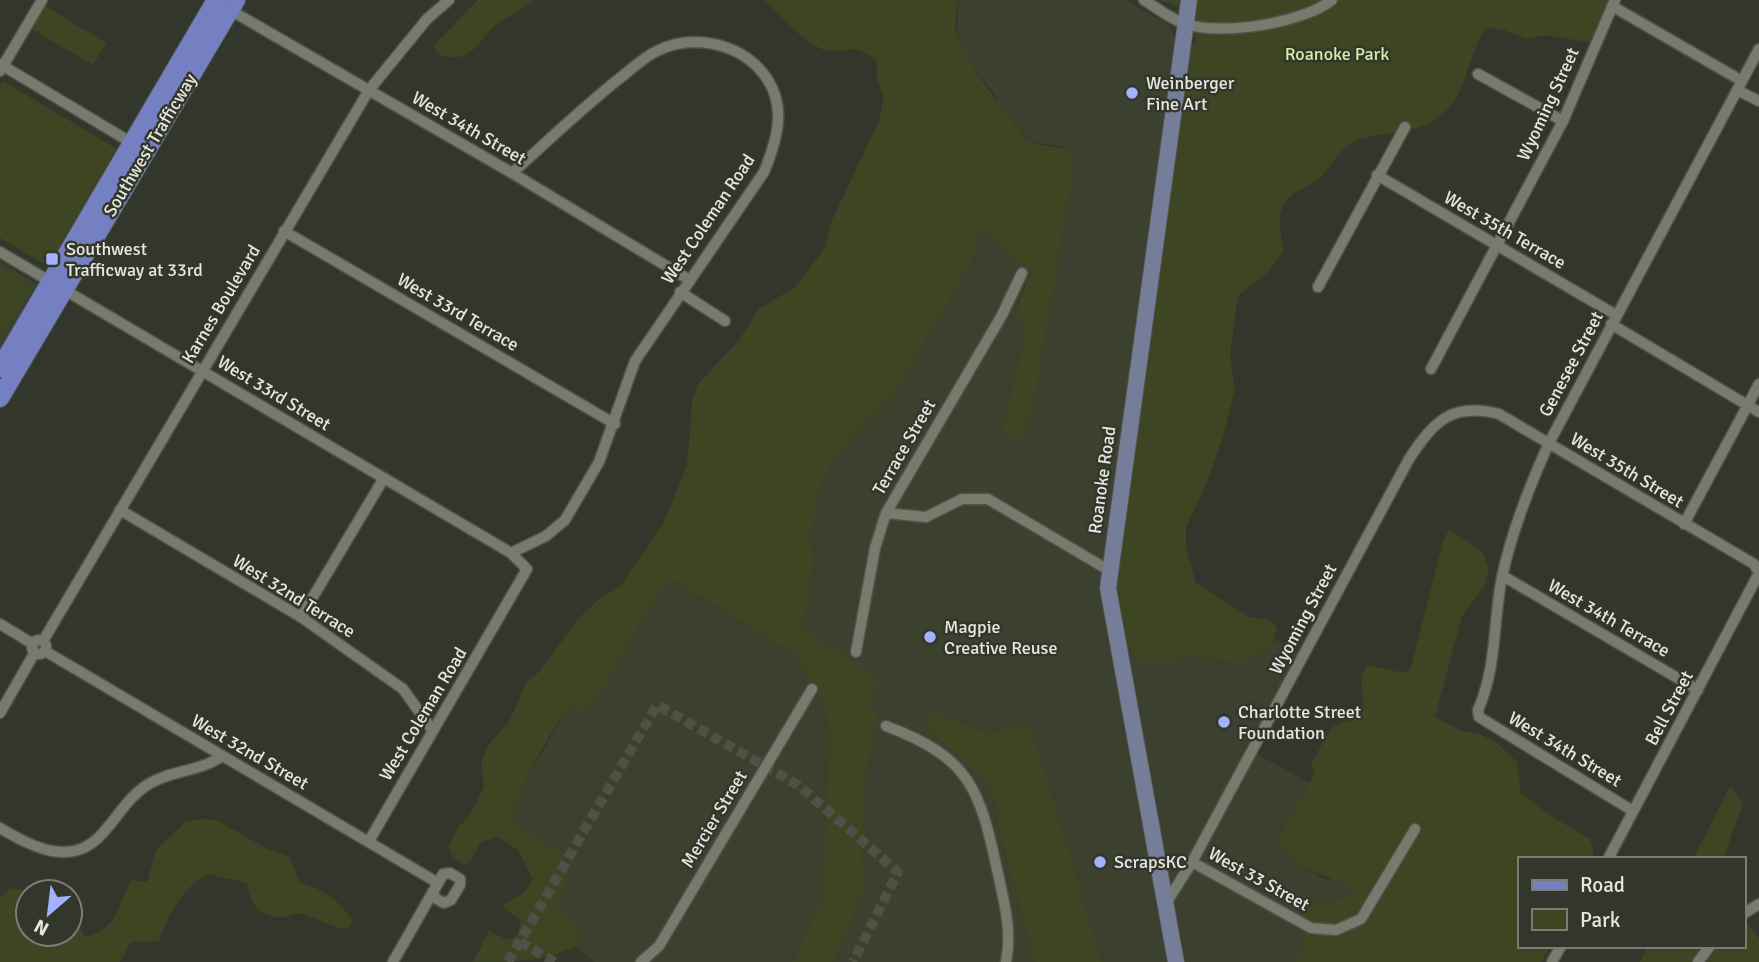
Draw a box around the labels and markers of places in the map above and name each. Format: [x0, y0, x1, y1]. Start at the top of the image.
place label: Weinberger Fine Art [1146, 72, 1235, 115]
marker: Weinberger Fine Art [1124, 85, 1140, 101]
place label: Southwest Trafficway at 33rd [66, 238, 203, 281]
marker: Southwest Trafficway at 33rd [44, 251, 60, 267]
place label: Magpie Creative Reuse [944, 616, 1058, 659]
marker: Magpie Creative Reuse [922, 629, 938, 645]
place label: Charlotte Street Foundation [1238, 701, 1361, 744]
marker: Charlotte Street Foundation [1216, 714, 1232, 730]
place label: ScrapsKC [1114, 851, 1187, 873]
marker: ScrapsKC [1092, 854, 1108, 870]

